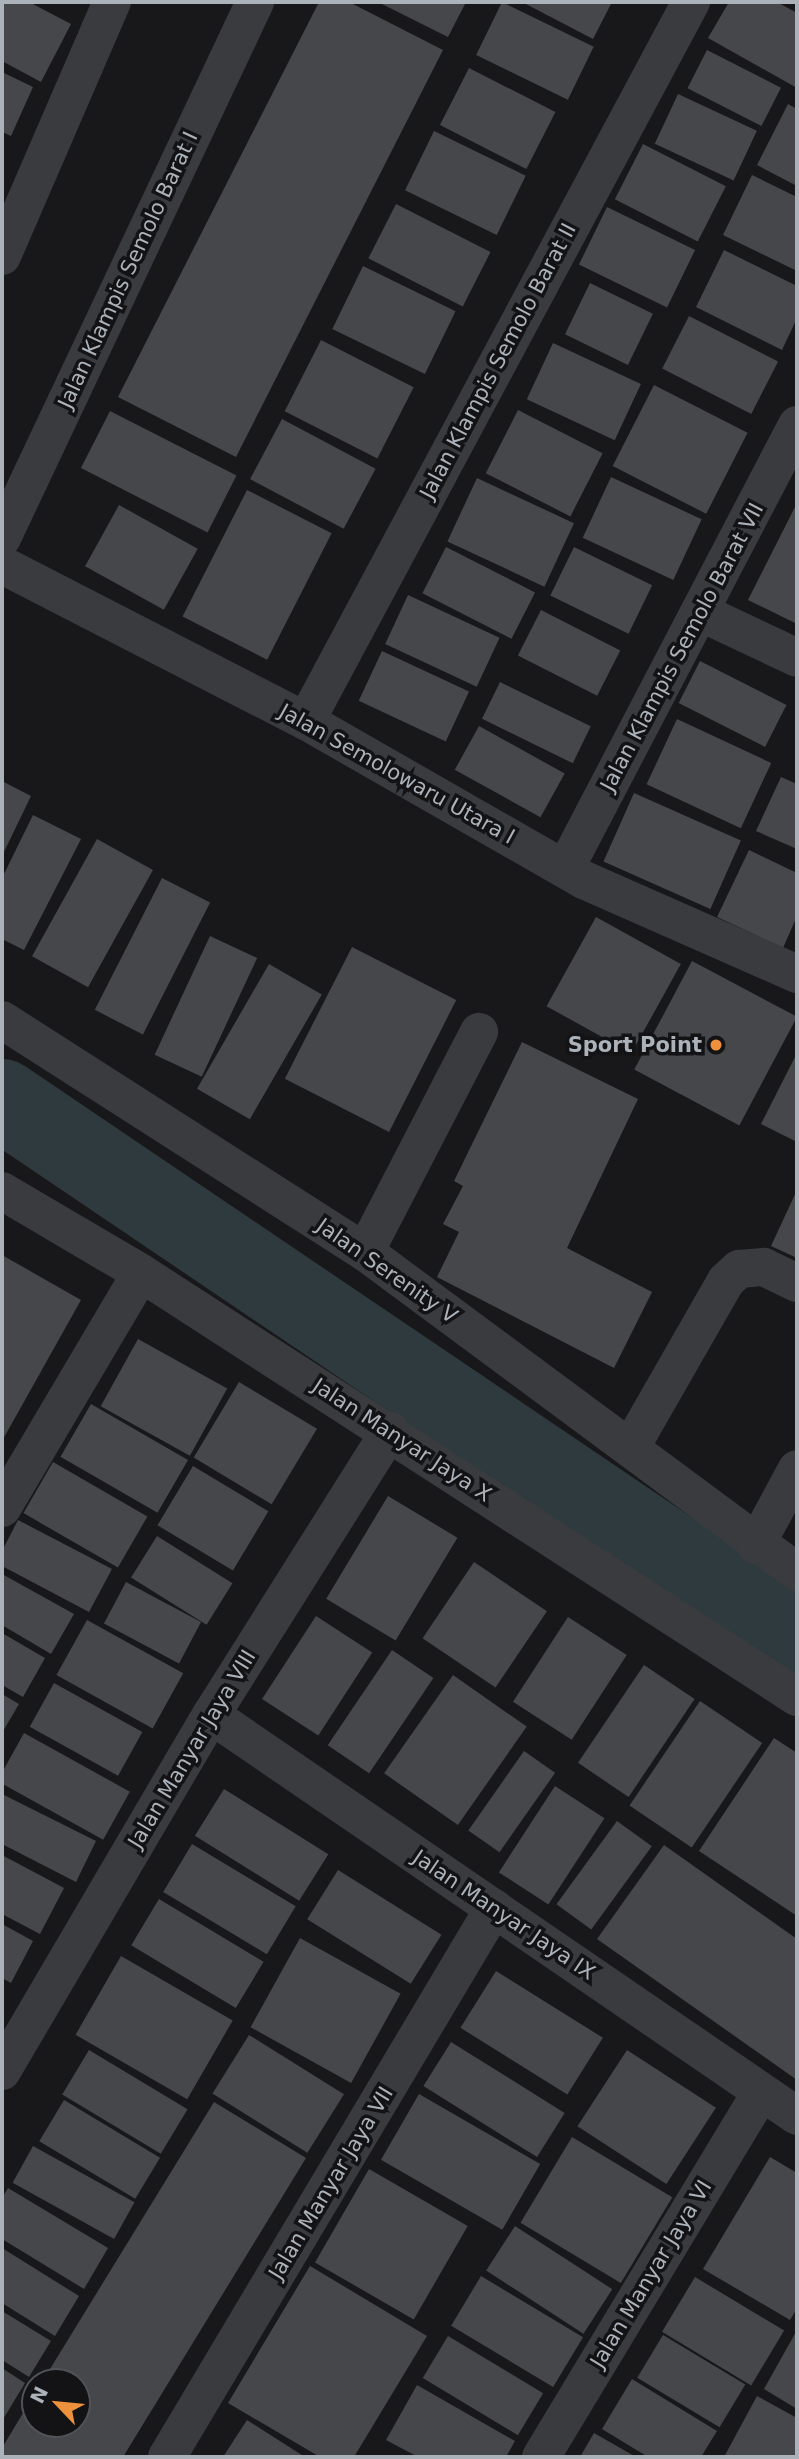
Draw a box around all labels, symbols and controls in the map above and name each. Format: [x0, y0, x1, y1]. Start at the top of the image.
street label: Jalan Klampis Semolo Barat I [53, 128, 203, 412]
street label: Jalan Klampis Semolo Barat II [414, 219, 582, 503]
street label: Jalan Klampis Semolo Barat VII [595, 499, 769, 795]
street label: Jalan Semolowaru Utara I [275, 699, 519, 849]
place label: Sport Point [568, 1032, 702, 1058]
marker: Sport Point [708, 1037, 724, 1053]
street label: Jalan Serenity V [312, 1213, 462, 1329]
street label: Jalan Manyar Jaya X [308, 1373, 496, 1507]
street label: Jalan Manyar Jaya VIII [123, 1645, 261, 1853]
street label: Jalan Manyar Jaya IX [408, 1845, 600, 1985]
street label: Jalan Manyar Jaya VII [263, 2082, 399, 2284]
street label: Jalan Manyar Jaya VI [585, 2176, 717, 2372]
north arrow [21, 2368, 91, 2438]
text: N [26, 2383, 52, 2407]

